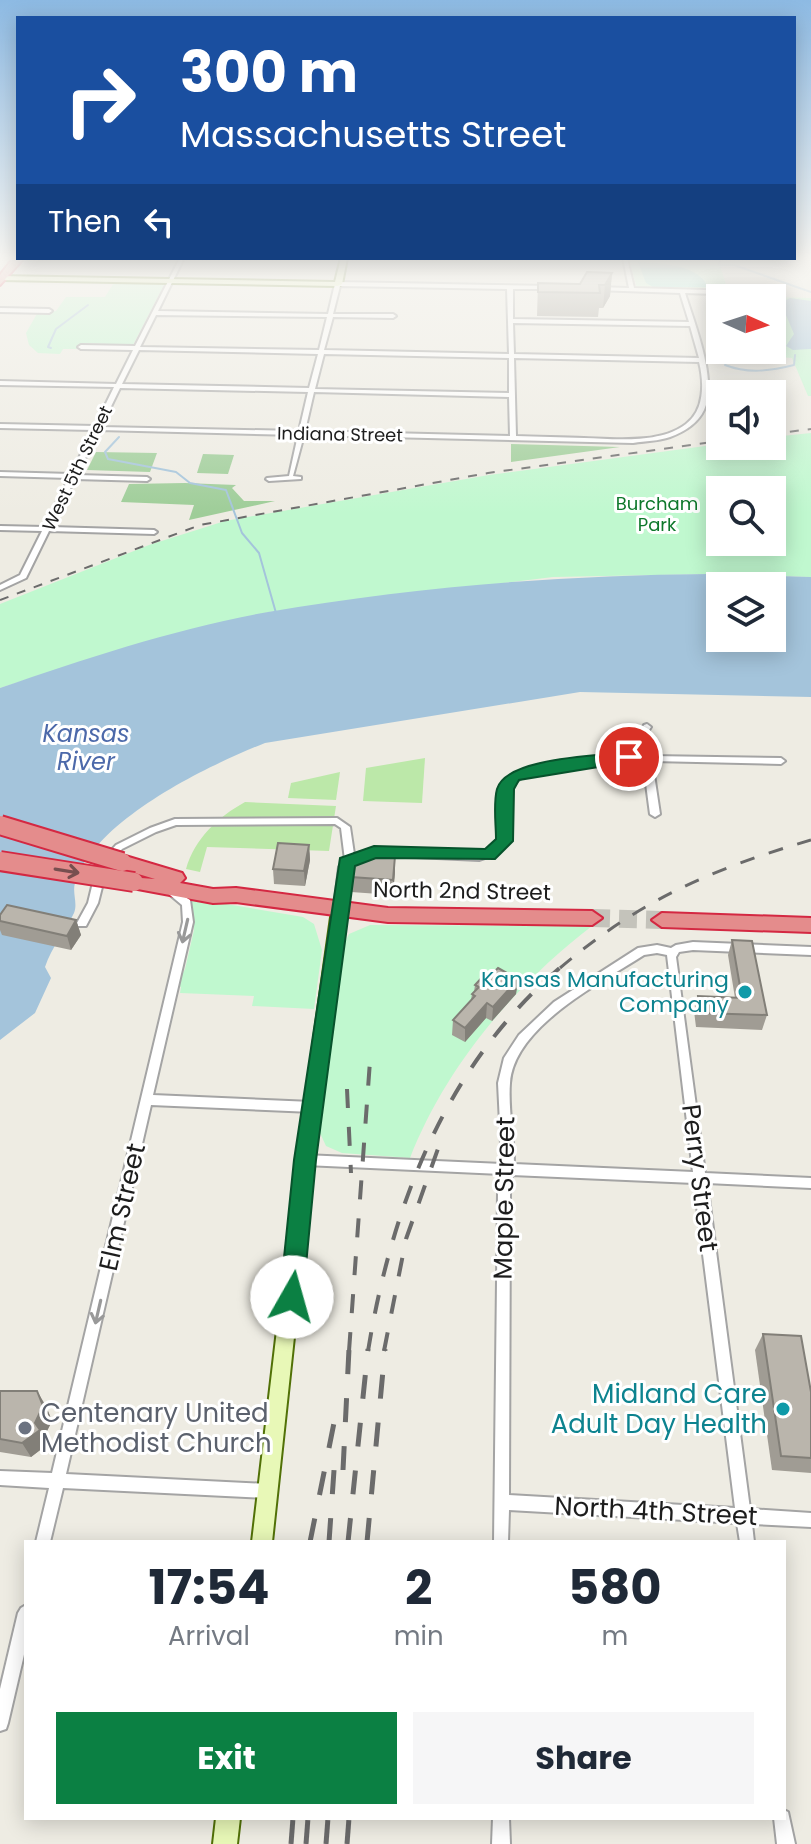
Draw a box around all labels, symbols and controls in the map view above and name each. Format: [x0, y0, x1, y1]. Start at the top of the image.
text: 300 m [180, 33, 358, 112]
icon: right [48, 48, 152, 152]
text: Massachusetts Street [180, 109, 566, 160]
text: Then [48, 200, 121, 243]
icon: left [137, 200, 181, 244]
north arrow [706, 284, 786, 364]
map controls [706, 284, 786, 652]
button: sound [706, 380, 786, 460]
street label: West 5th Street [36, 401, 118, 535]
street label: Indiana Street [277, 420, 403, 448]
button: search [706, 476, 786, 556]
park label: Burcham Park [616, 491, 698, 537]
button: layers [706, 572, 786, 652]
water label: Kansas River [42, 717, 130, 778]
pin [595, 723, 663, 791]
icon: arrive [607, 735, 651, 779]
one-way arrow [54, 865, 79, 880]
street label: North 2nd Street [373, 874, 551, 908]
one-way arrow [177, 917, 192, 943]
place label: Kansas Manufacturing Company [481, 964, 730, 1020]
marker: Kansas Manufacturing Company [736, 983, 754, 1001]
street label: Perry Street [673, 1102, 727, 1254]
street label: Maple Street [485, 1116, 523, 1280]
street label: Elm Street [90, 1140, 154, 1274]
position arrow [250, 1255, 334, 1339]
one-way arrow [89, 1298, 104, 1324]
place label: Midland Care Adult Day Health [551, 1376, 767, 1442]
place label: Centenary United Methodist Church [41, 1395, 272, 1461]
marker: Midland Care Adult Day Health [774, 1400, 792, 1418]
marker: Centenary United Methodist Church [16, 1419, 34, 1437]
street label: North 4th Street [554, 1488, 758, 1534]
text: 17:54 [148, 1554, 269, 1621]
text: 2 [405, 1554, 432, 1621]
text: 580 [568, 1554, 662, 1621]
text: Arrival [168, 1618, 250, 1654]
text: min [394, 1618, 444, 1654]
text: m [601, 1618, 628, 1654]
button: Exit [56, 1712, 397, 1804]
button: Share [413, 1712, 754, 1804]

